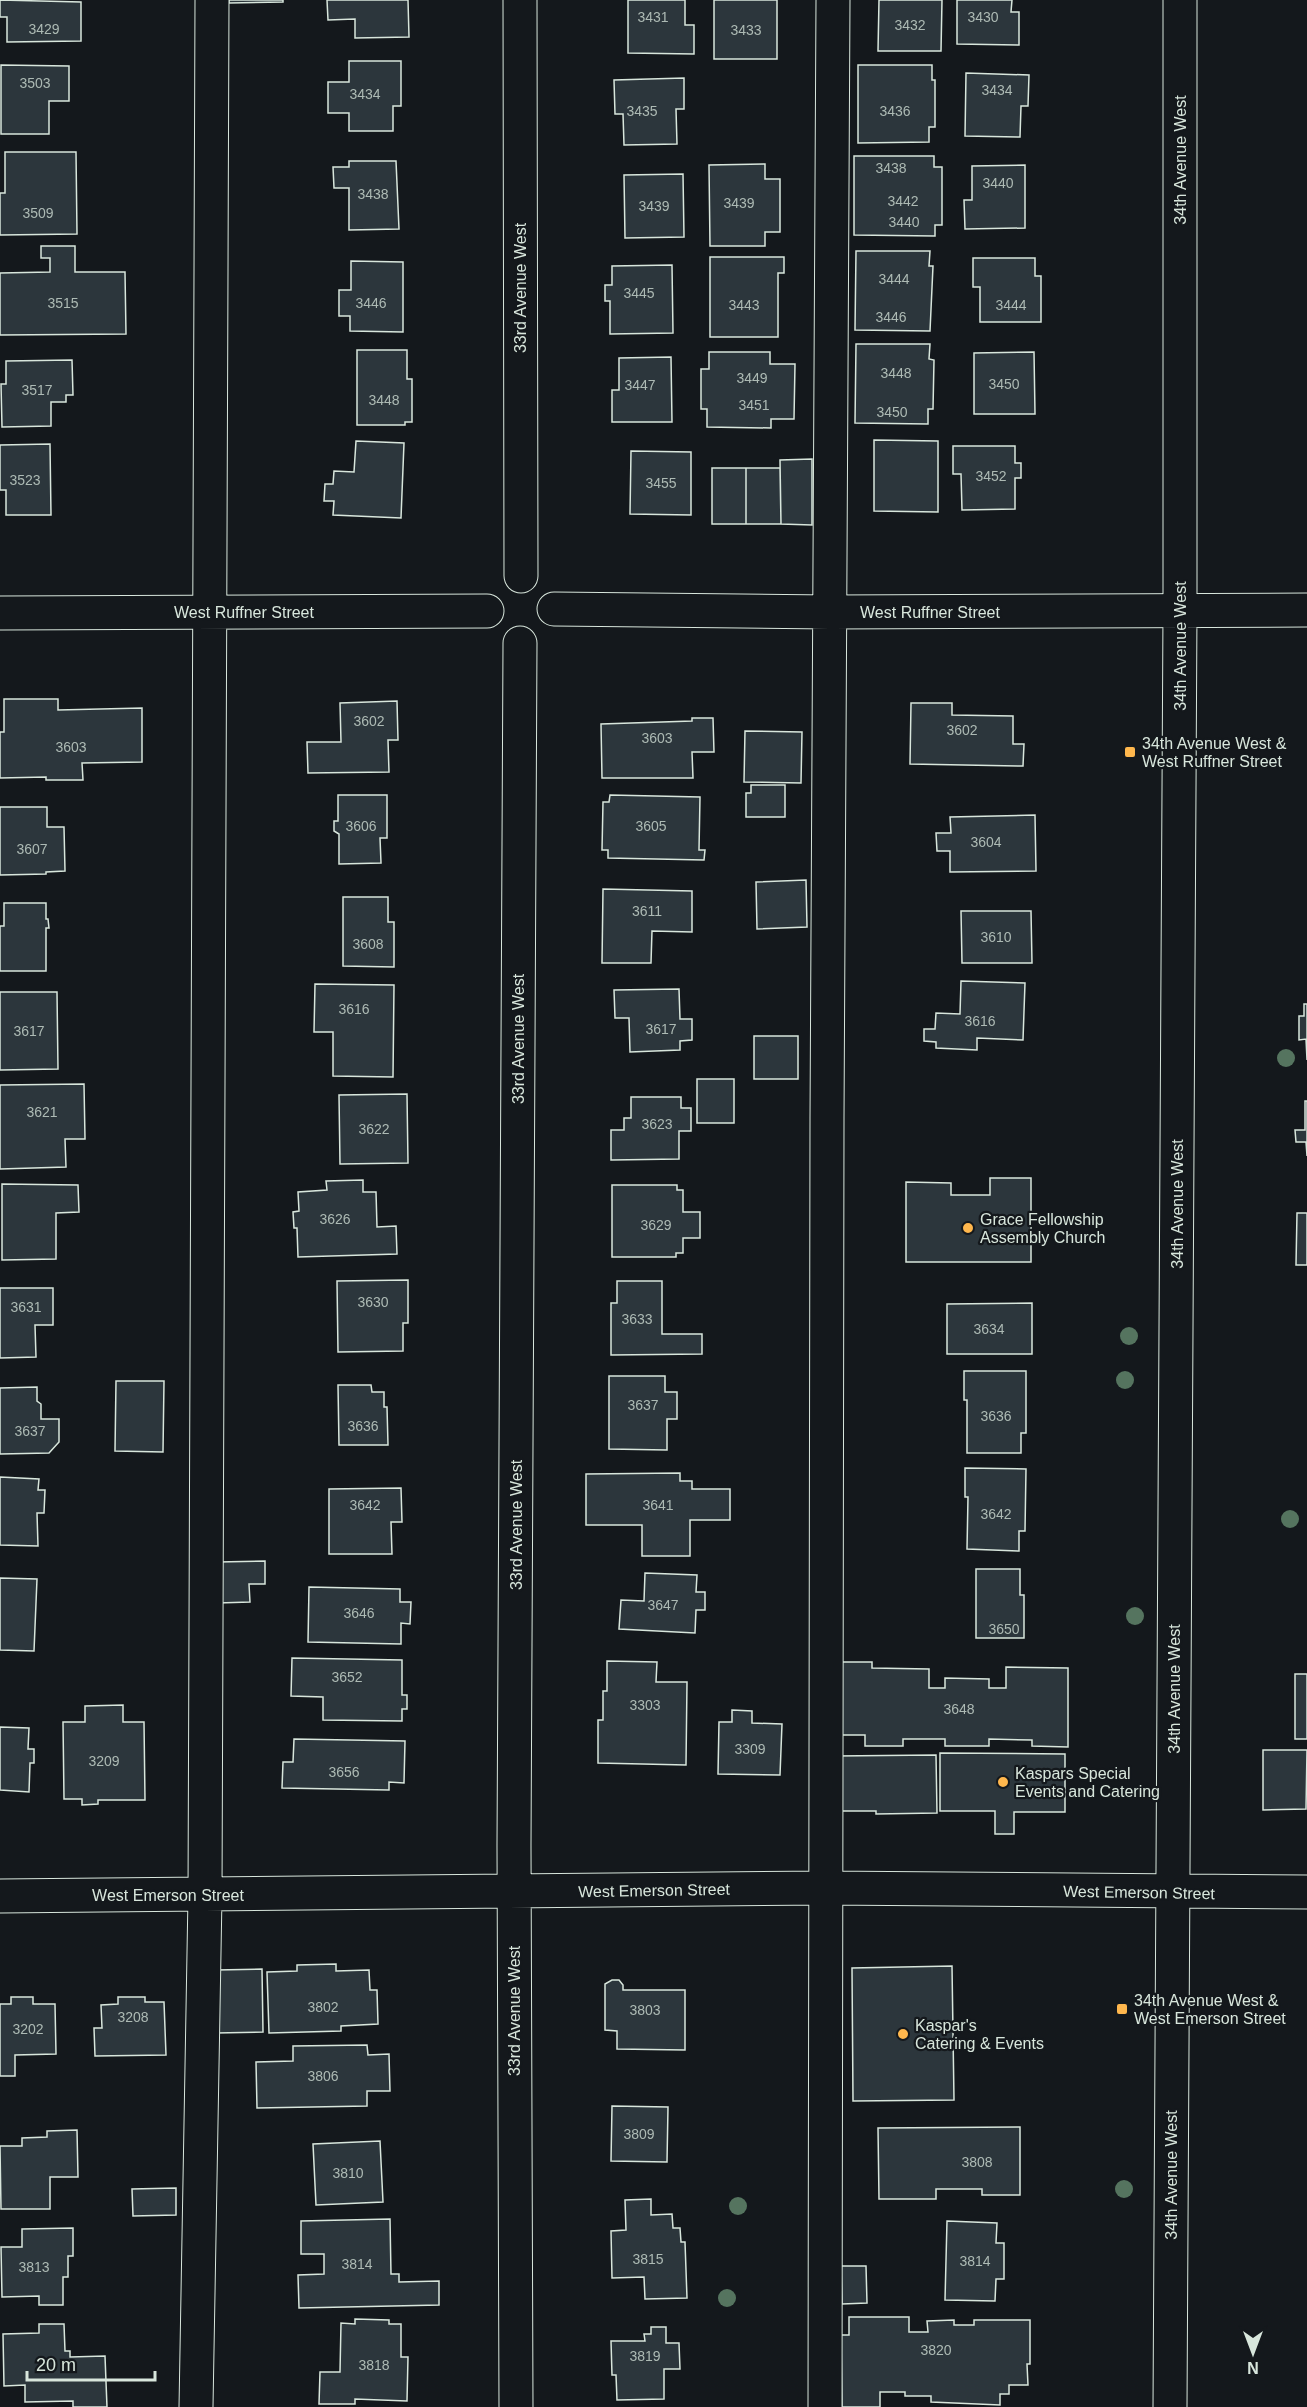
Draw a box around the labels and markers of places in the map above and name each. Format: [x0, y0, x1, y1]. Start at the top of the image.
place label: 34th Avenue West & West Ruffner Street [1142, 735, 1287, 770]
marker: 34th Avenue West & West Ruffner Street [1123, 745, 1137, 759]
place label: Grace Fellowship Assembly Church [980, 1211, 1105, 1246]
marker: Grace Fellowship Assembly Church [961, 1221, 975, 1235]
place label: Kaspars Special Events and Catering [1015, 1765, 1160, 1800]
marker: Kaspars Special Events and Catering [996, 1775, 1010, 1789]
place label: 34th Avenue West & West Emerson Street [1134, 1992, 1286, 2027]
marker: 34th Avenue West & West Emerson Street [1115, 2002, 1129, 2016]
place label: Kaspar's Catering & Events [915, 2017, 1044, 2052]
marker: Kaspar's Catering & Events [896, 2027, 910, 2041]

